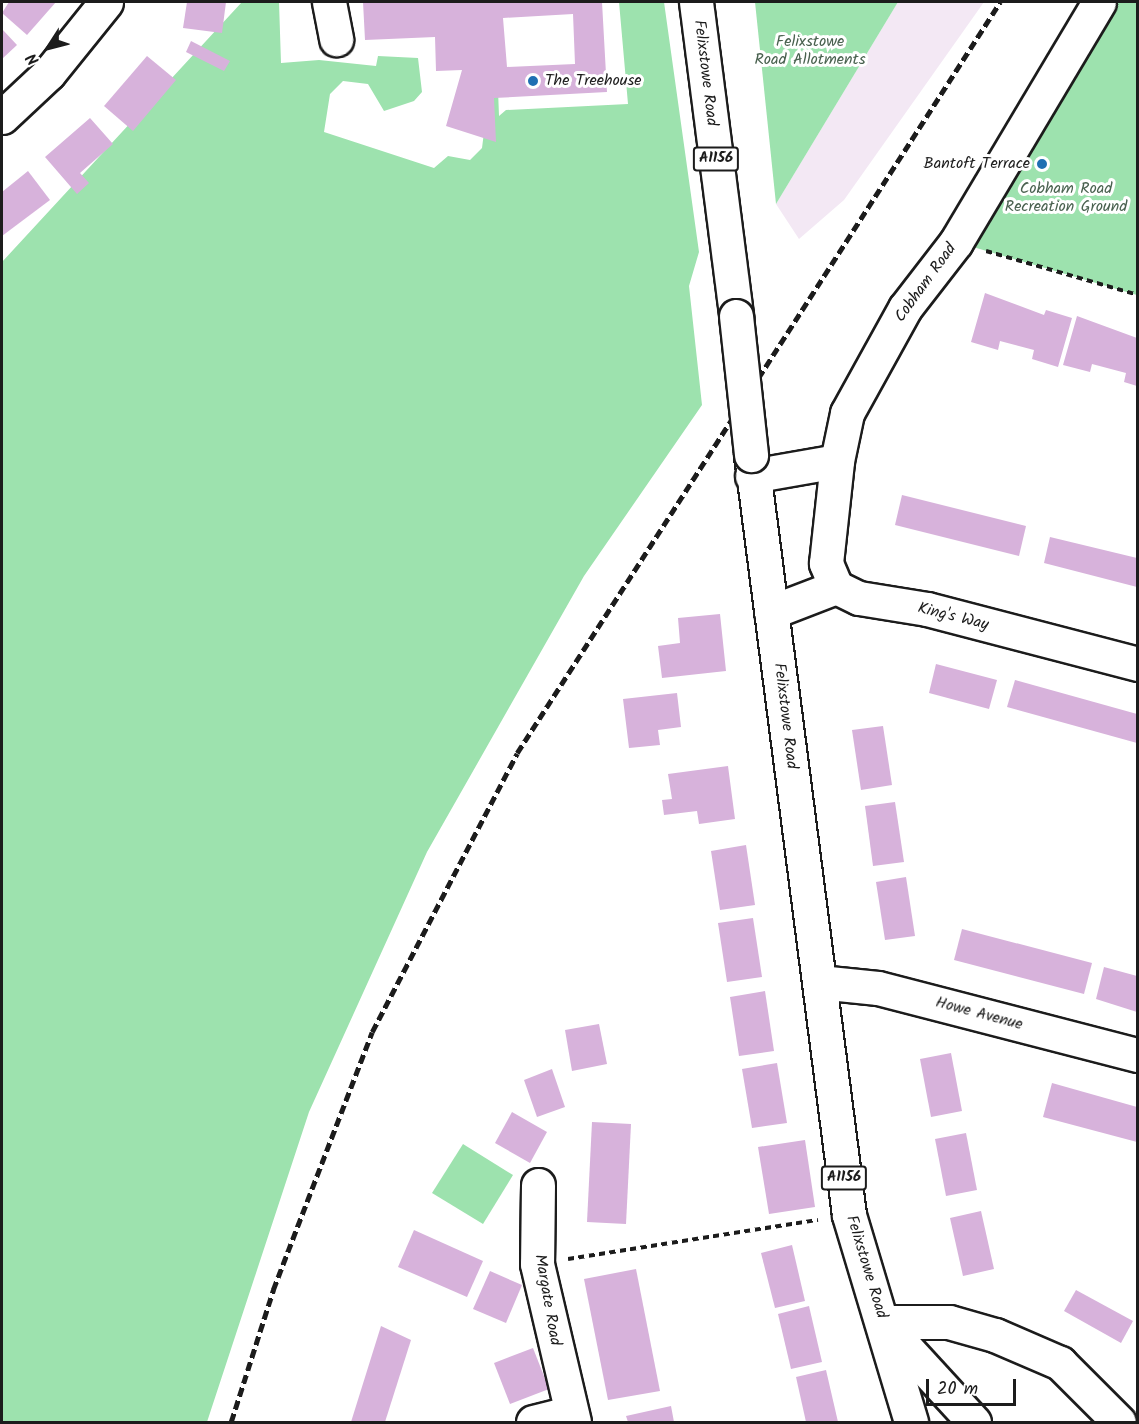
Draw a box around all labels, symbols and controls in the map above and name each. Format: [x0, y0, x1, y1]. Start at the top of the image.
north arrow [18, 18, 78, 78]
street label: Felixstowe Road [689, 19, 721, 127]
park label: Felixstowe Road Allotments [755, 32, 865, 70]
text: N [20, 47, 46, 70]
place label: The Treehouse [545, 71, 642, 91]
marker: The Treehouse [526, 74, 540, 88]
road number: A1156 [692, 147, 740, 171]
place label: Bantoft Terrace [924, 154, 1030, 174]
marker: Bantoft Terrace [1035, 157, 1049, 171]
park label: Cobham Road Recreation Ground [1005, 179, 1127, 217]
street label: Cobham Road [891, 240, 961, 326]
street label: King's Way [916, 599, 990, 635]
street label: Felixstowe Road [769, 662, 801, 770]
street label: Howe Avenue [933, 993, 1025, 1035]
road number: A1156 [820, 1166, 868, 1190]
street label: Felixstowe Road [841, 1213, 891, 1321]
street label: Margate Road [530, 1253, 564, 1347]
scale bar [929, 1367, 1019, 1405]
text: 20 m [937, 1375, 978, 1404]

